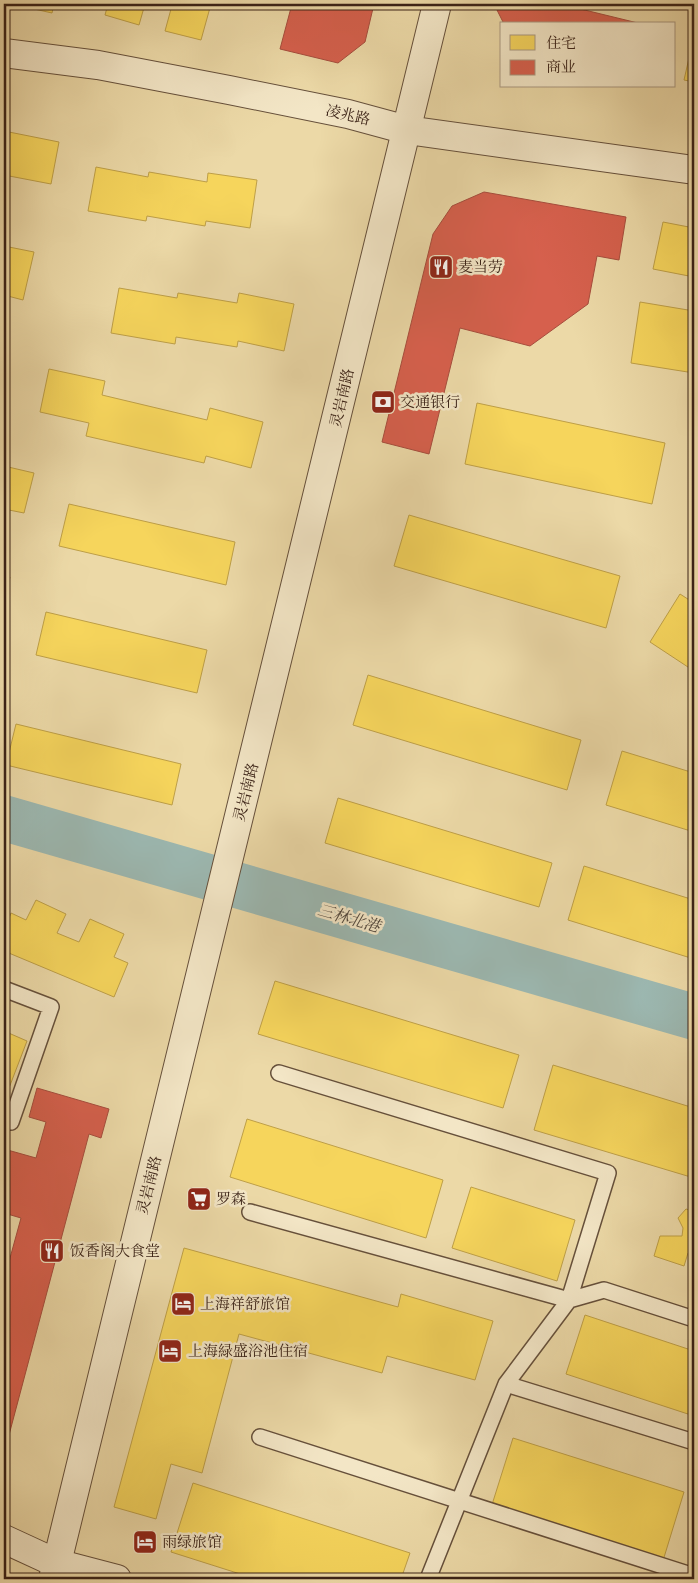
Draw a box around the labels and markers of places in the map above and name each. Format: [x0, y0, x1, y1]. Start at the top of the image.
restaurant icon: 麦当劳 [428, 254, 454, 280]
place label: 麦当劳 [458, 258, 503, 276]
bank icon: 交通银行 [370, 389, 396, 415]
place label: 交通银行 [400, 393, 460, 411]
supermarket icon: 罗森 [186, 1186, 212, 1212]
place label: 罗森 [216, 1190, 246, 1208]
restaurant icon: 饭香阁大食堂 [39, 1238, 65, 1264]
place label: 饭香阁大食堂 [70, 1242, 160, 1260]
hotel icon: 上海祥舒旅馆 [170, 1291, 196, 1317]
place label: 上海祥舒旅馆 [200, 1295, 290, 1313]
hotel icon: 上海緑盛浴池住宿 [157, 1338, 183, 1364]
place label: 上海緑盛浴池住宿 [188, 1342, 308, 1360]
hotel icon: 雨绿旅馆 [132, 1529, 158, 1555]
place label: 雨绿旅馆 [162, 1533, 222, 1551]

